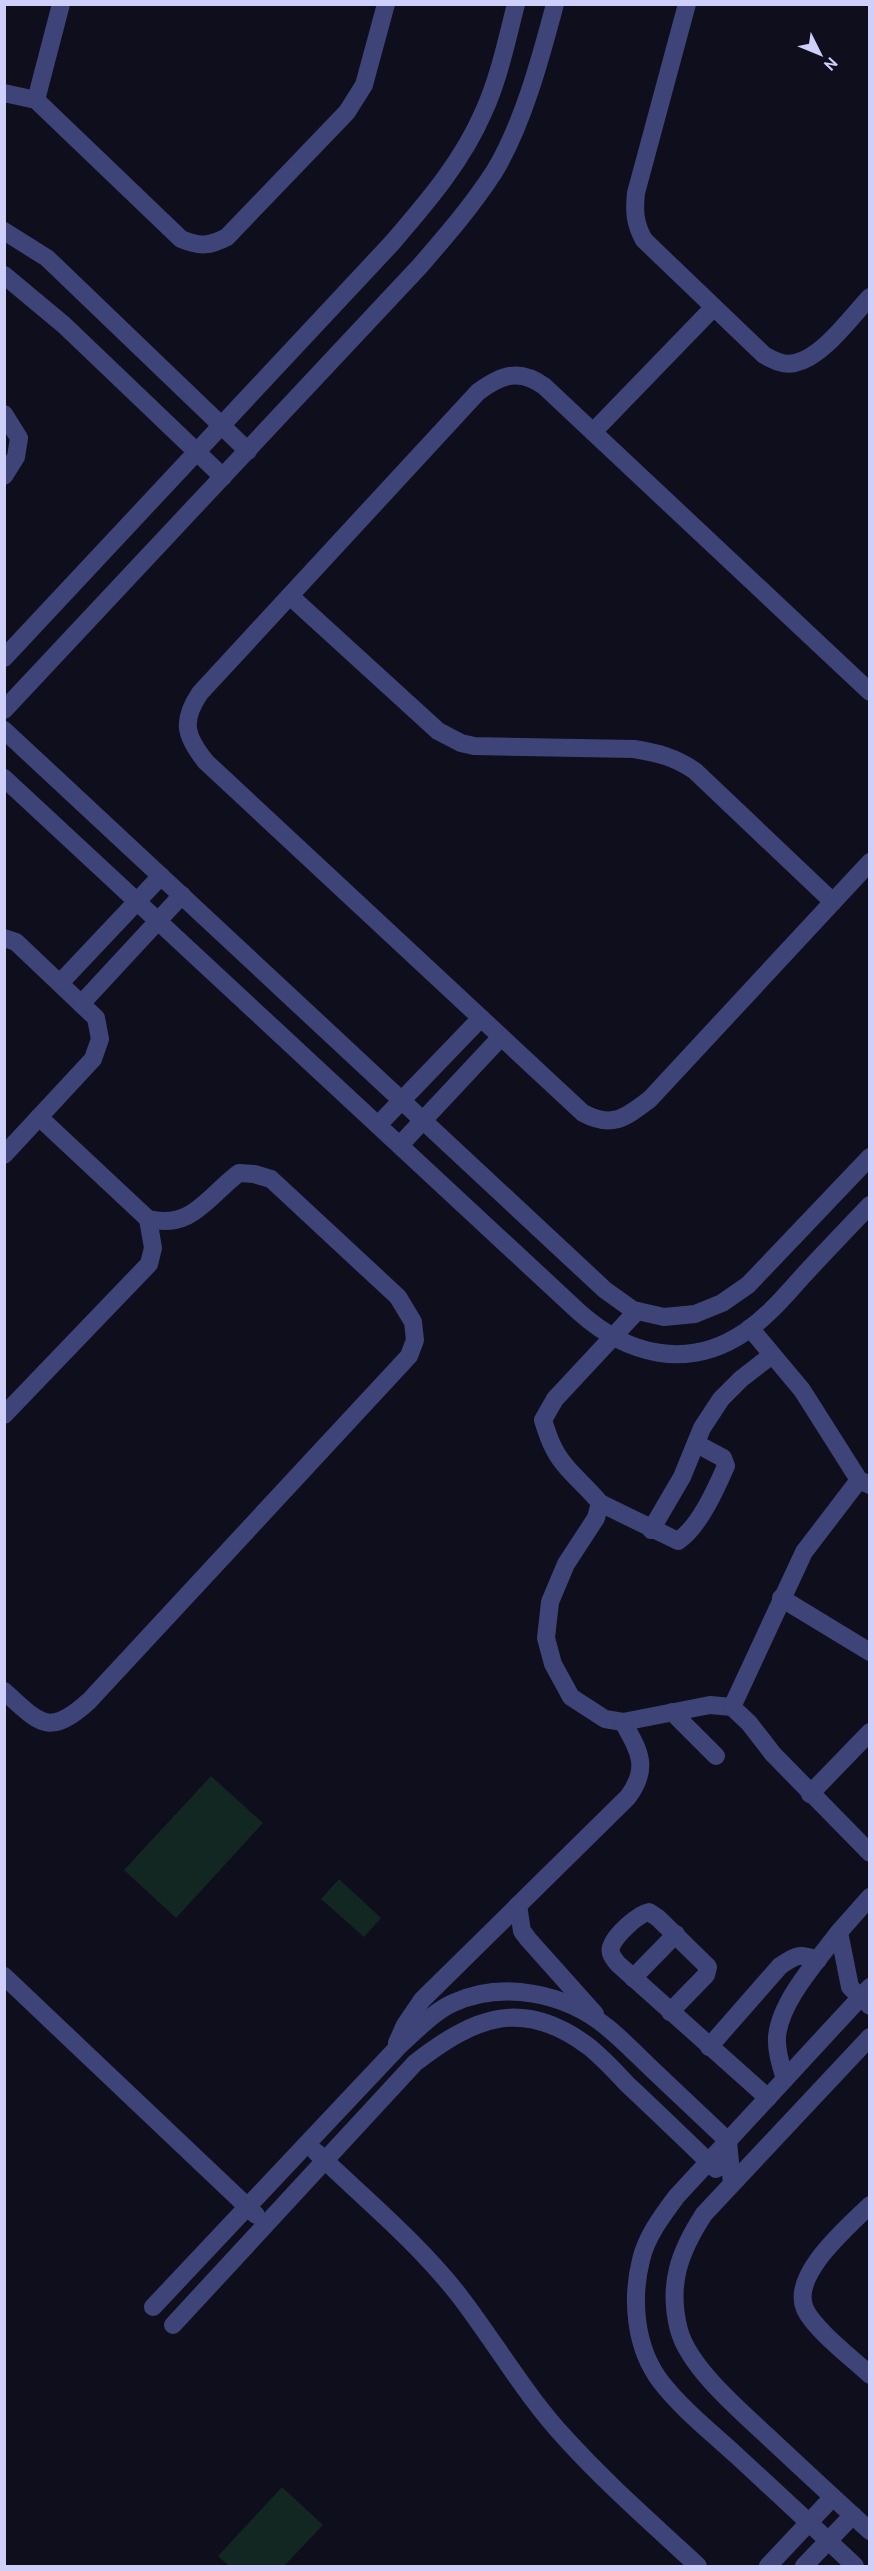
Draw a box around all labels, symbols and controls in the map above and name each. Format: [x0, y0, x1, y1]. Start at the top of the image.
north arrow [790, 24, 850, 84]
text: N [820, 53, 841, 75]

